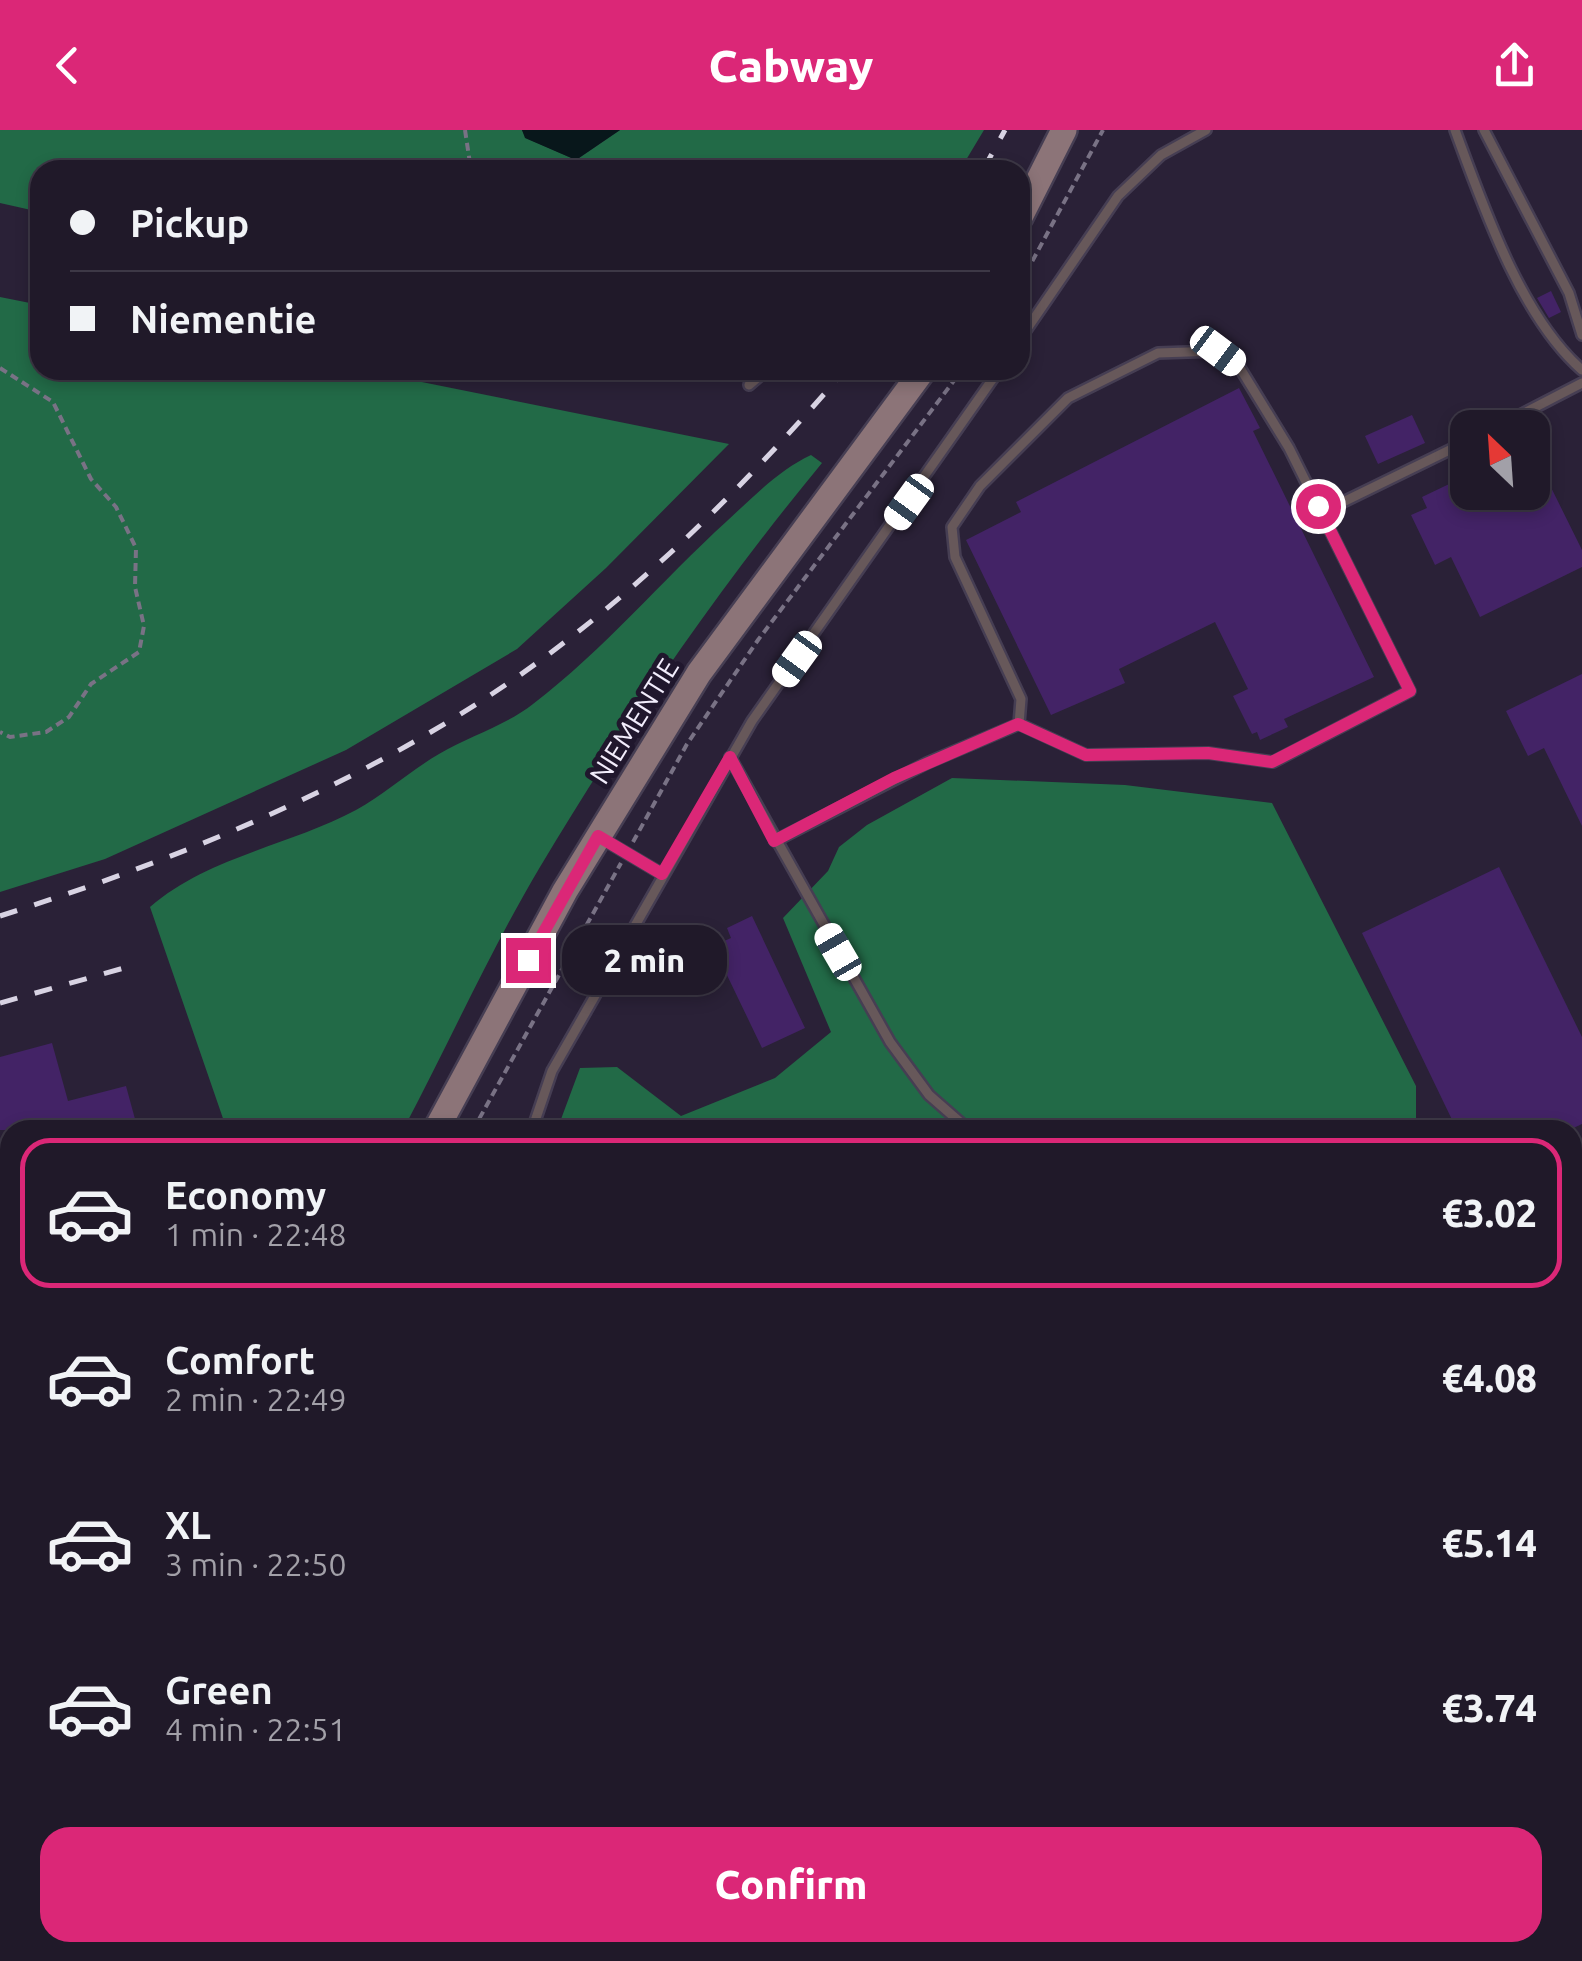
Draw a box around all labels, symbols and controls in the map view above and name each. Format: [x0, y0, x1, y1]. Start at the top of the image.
icon: back [40, 38, 95, 93]
icon: share [1487, 38, 1542, 93]
text: Cabway [709, 40, 873, 91]
text: Pickup [130, 202, 249, 244]
text: Niementie [130, 298, 317, 340]
car [1185, 321, 1251, 381]
north arrow [1450, 410, 1550, 510]
map controls [1450, 410, 1550, 510]
car [879, 469, 939, 535]
route start [1296, 484, 1341, 529]
car [767, 626, 827, 692]
street label: NIEMENTIE [583, 653, 684, 789]
car [810, 919, 866, 985]
callout: 2 min [563, 925, 728, 995]
route end [506, 938, 551, 983]
text: 2 min [604, 942, 685, 978]
icon: car [45, 1168, 135, 1258]
text: Economy [165, 1174, 326, 1216]
text: €3.02 [1442, 1192, 1537, 1234]
text: 1 min · 22:48 [165, 1216, 347, 1252]
icon: car [45, 1333, 135, 1423]
text: Comfort [165, 1339, 315, 1381]
text: €4.08 [1442, 1357, 1537, 1399]
text: 2 min · 22:49 [165, 1381, 347, 1417]
icon: car [45, 1498, 135, 1588]
text: XL [165, 1504, 211, 1546]
text: €5.14 [1442, 1522, 1537, 1564]
text: 3 min · 22:50 [165, 1546, 347, 1582]
icon: car [45, 1663, 135, 1753]
text: Green [165, 1669, 273, 1711]
text: €3.74 [1442, 1687, 1537, 1729]
text: 4 min · 22:51 [165, 1711, 347, 1747]
button: Confirm [40, 1827, 1542, 1942]

